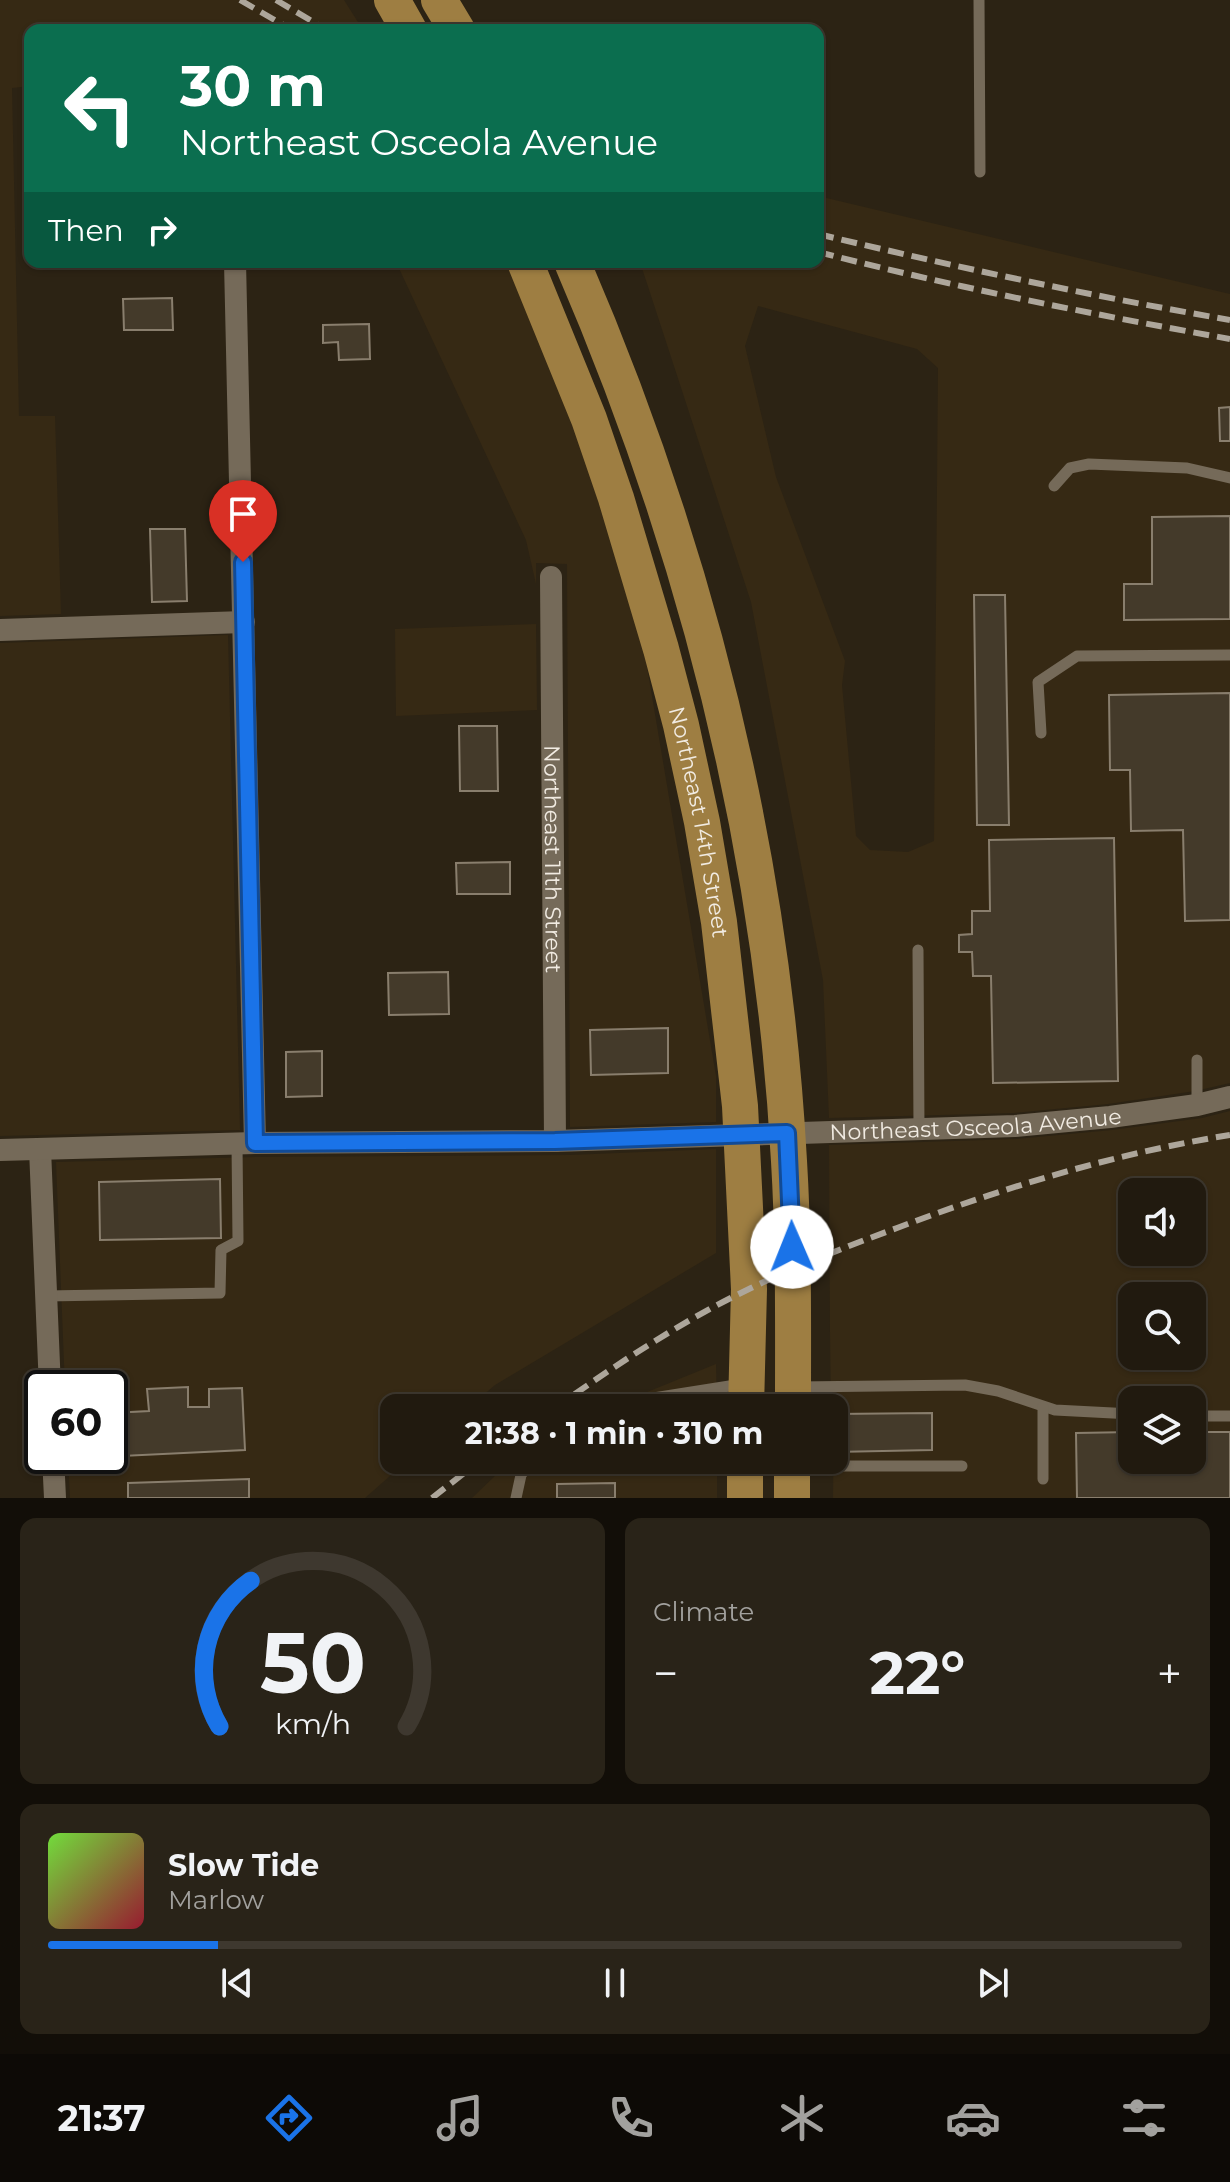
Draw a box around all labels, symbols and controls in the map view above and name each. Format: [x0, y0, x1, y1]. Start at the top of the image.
text: 30 m [180, 52, 326, 120]
icon: left [48, 56, 152, 160]
text: Northeast Osceola Avenue [180, 120, 658, 164]
icon: right [140, 208, 184, 252]
text: Then [48, 212, 124, 249]
pin [209, 480, 277, 562]
icon: arrive [221, 492, 265, 536]
street label: Northeast 14th Street [663, 704, 734, 939]
street label: Northeast 11th Street [539, 745, 567, 973]
street label: Northeast Osceola Avenue [829, 1102, 1123, 1146]
map controls [1118, 1178, 1206, 1474]
button: sound [1118, 1178, 1206, 1266]
position arrow [750, 1205, 834, 1289]
button: search [1118, 1282, 1206, 1370]
speed limit sign: 60 [24, 1370, 128, 1474]
button: layers [1118, 1386, 1206, 1474]
text: 21:38 · 1 min · 310 m [465, 1415, 763, 1452]
text: Climate [653, 1596, 754, 1628]
text: 50 [260, 1612, 365, 1714]
text: 22° [870, 1636, 965, 1709]
text: − [653, 1646, 678, 1700]
text: + [1157, 1646, 1182, 1700]
text: km/h [274, 1706, 351, 1741]
text: Slow Tide [168, 1847, 319, 1884]
text: Marlow [168, 1884, 264, 1916]
icon: previous [215, 1961, 259, 2005]
icon: pause [593, 1961, 637, 2005]
icon: next [971, 1961, 1015, 2005]
icon: directions [261, 2090, 317, 2146]
icon: music [432, 2090, 488, 2146]
icon: phone [603, 2090, 659, 2146]
icon: climate [774, 2090, 830, 2146]
icon: car [945, 2090, 1001, 2146]
icon: filters [1116, 2090, 1172, 2146]
text: 21:37 [58, 2096, 146, 2140]

